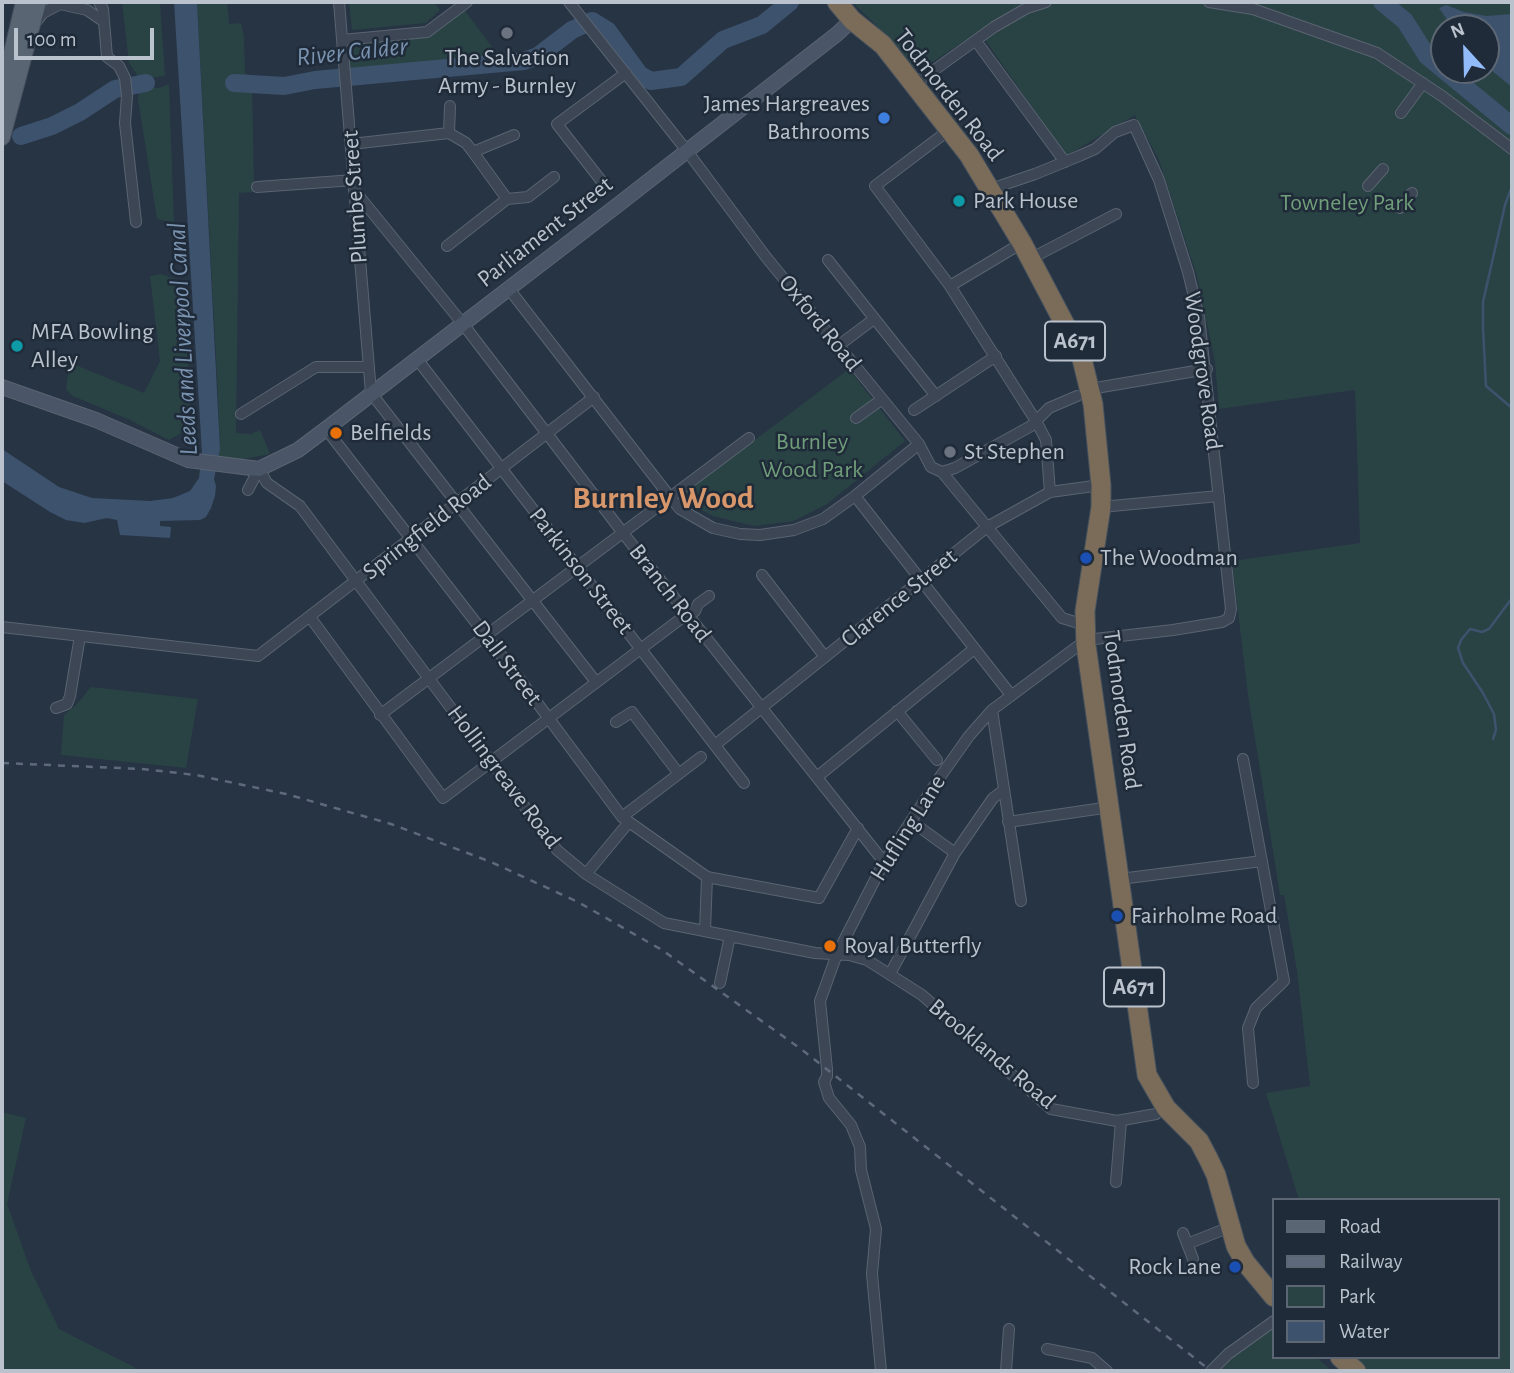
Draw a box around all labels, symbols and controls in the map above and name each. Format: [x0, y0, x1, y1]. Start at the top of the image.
scale bar [18, 14, 158, 58]
north arrow [1430, 14, 1500, 84]
text: N [1448, 20, 1467, 42]
street label: Todmorden Road [888, 23, 1010, 167]
marker: The Salvation Army - Burnley [499, 25, 515, 41]
text: 100 m [27, 29, 77, 50]
water label: River Calder [295, 31, 409, 73]
place label: The Salvation Army - Burnley [438, 44, 576, 100]
place label: James Hargreaves Bathrooms [704, 90, 870, 146]
marker: James Hargreaves Bathrooms [876, 110, 892, 126]
street label: Plumbe Street [336, 129, 374, 265]
street label: Parliament Street [472, 170, 618, 294]
place label: Park House [973, 187, 1078, 215]
park label: Towneley Park [1280, 189, 1414, 217]
marker: Park House [951, 193, 967, 209]
water label: Leeds and Liverpool Canal [161, 222, 205, 456]
street label: Oxford Road [772, 269, 868, 377]
street label: Woodgrove Road [1178, 290, 1228, 452]
place label: MFA Bowling Alley [31, 318, 154, 374]
road number: A671 [1045, 322, 1105, 360]
marker: MFA Bowling Alley [9, 338, 25, 354]
place label: Belfields [350, 419, 431, 447]
marker: Belfields [328, 425, 344, 441]
park label: Burnley Wood Park [761, 428, 863, 484]
place label: St Stephen [964, 438, 1065, 466]
marker: St Stephen [942, 444, 958, 460]
street label: Springfield Road [357, 468, 497, 586]
district label: Burnley Wood [572, 479, 754, 517]
street label: Parkinson Street [523, 502, 639, 640]
street label: Branch Road [623, 538, 717, 648]
street label: Clarence Street [835, 542, 963, 654]
place label: The Woodman [1100, 544, 1238, 572]
marker: The Woodman [1078, 550, 1094, 566]
street label: Dall Street [466, 615, 548, 711]
street label: Todmorden Road [1097, 629, 1147, 791]
street label: Hollingreave Road [441, 700, 567, 854]
street label: Hufling Lane [864, 770, 952, 886]
place label: Fairholme Road [1131, 902, 1278, 930]
marker: Fairholme Road [1109, 908, 1125, 924]
place label: Royal Butterfly [844, 932, 982, 960]
marker: Royal Butterfly [822, 938, 838, 954]
road number: A671 [1104, 968, 1164, 1006]
street label: Brooklands Road [923, 992, 1061, 1116]
legend [1272, 1198, 1500, 1359]
text: Road [1339, 1216, 1381, 1237]
text: Railway [1339, 1251, 1402, 1272]
place label: Rock Lane [1128, 1253, 1221, 1281]
marker: Rock Lane [1227, 1259, 1243, 1275]
text: Park [1339, 1286, 1375, 1307]
text: Water [1339, 1321, 1389, 1342]

